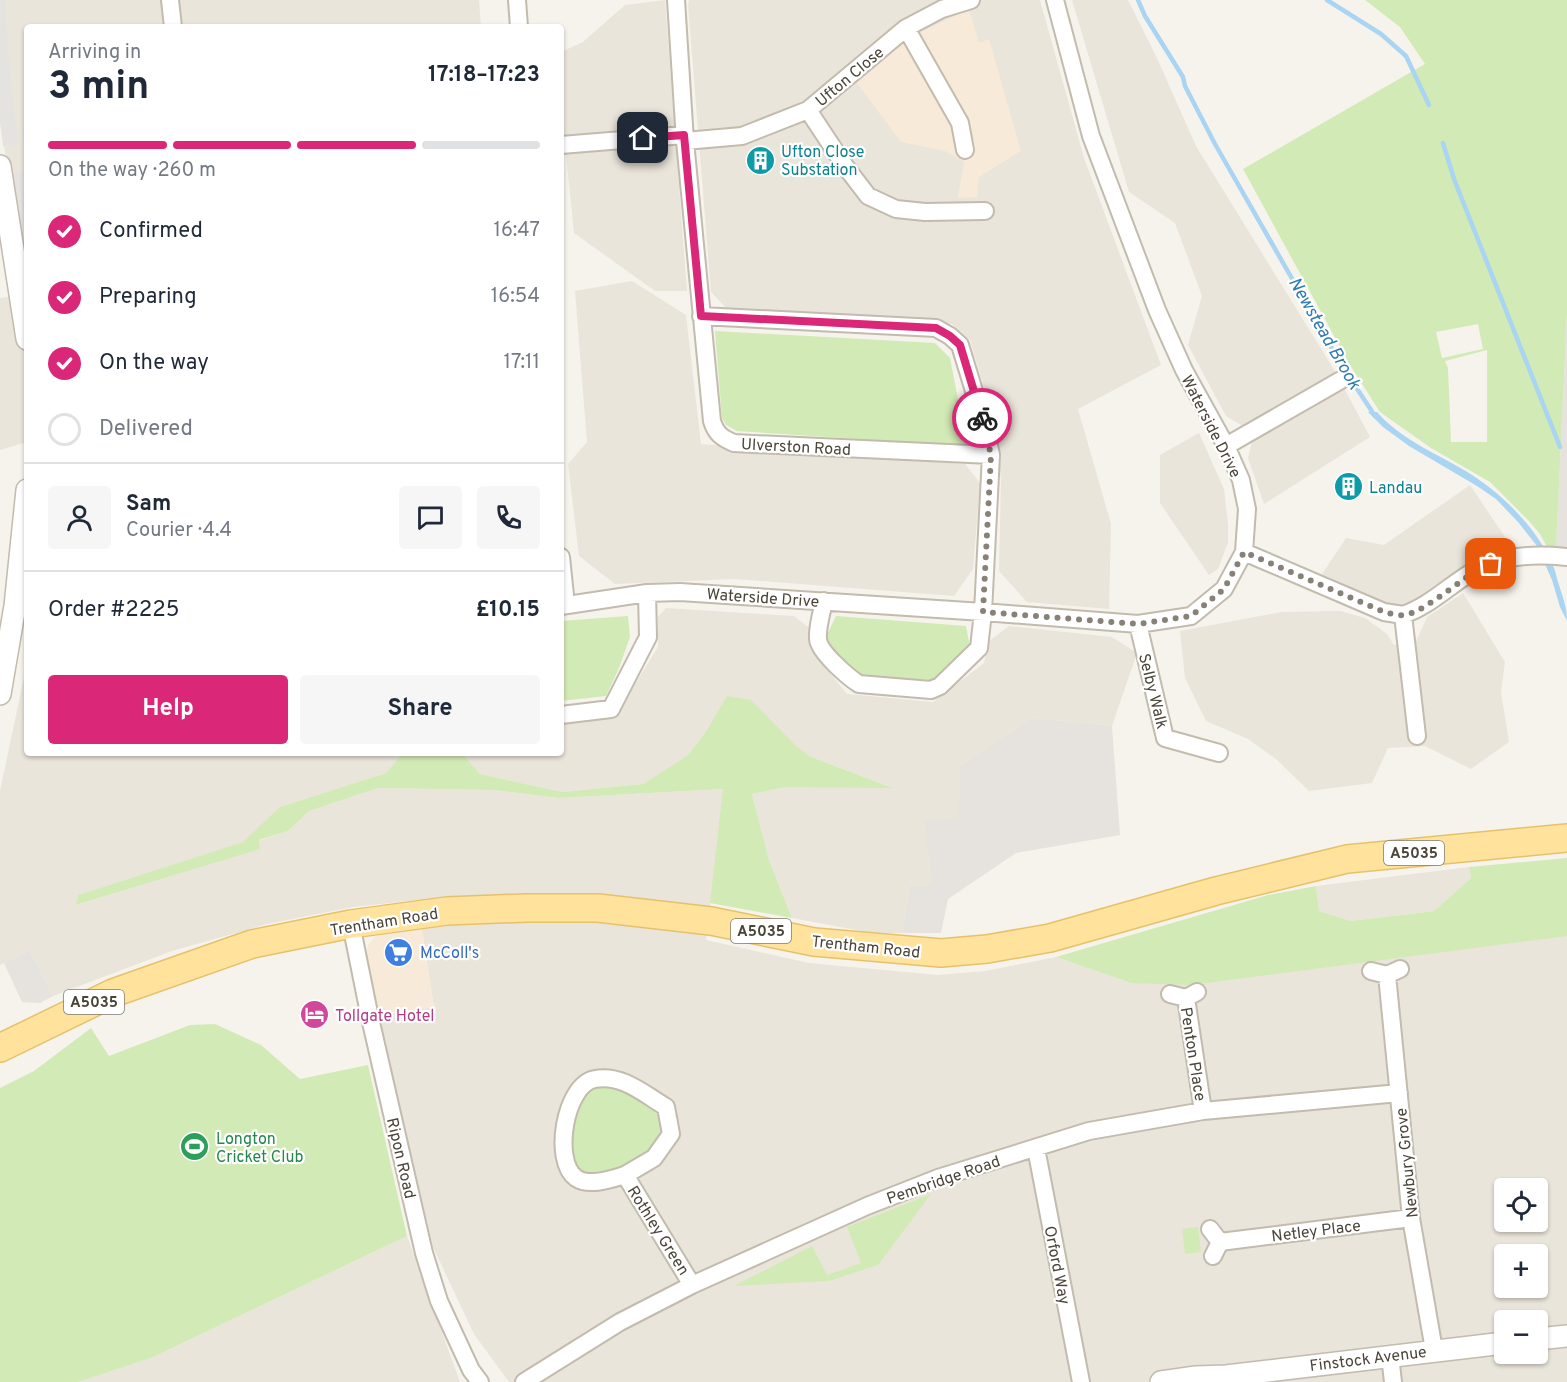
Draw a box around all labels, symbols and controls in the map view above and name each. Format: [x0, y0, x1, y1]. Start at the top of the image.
text: Arriving in [48, 40, 141, 66]
street label: Ufton Close [812, 43, 889, 112]
text: 17:18–17:23 [428, 62, 540, 89]
text: 3 min [48, 64, 149, 113]
pin [617, 112, 668, 163]
icon: home [626, 121, 659, 154]
place label: Ufton Close Substation [781, 143, 864, 181]
building icon: Ufton Close Substation [744, 144, 776, 176]
text: On the way · 260 m [48, 158, 216, 184]
icon: check [48, 215, 81, 248]
text: Confirmed [99, 218, 203, 245]
text: 16:47 [493, 218, 540, 244]
water label: Newstead Brook [1282, 273, 1366, 395]
icon: check [48, 281, 81, 314]
text: Preparing [99, 284, 197, 311]
text: 16:54 [491, 284, 540, 310]
icon: check [48, 347, 81, 380]
text: On the way [99, 350, 209, 377]
text: 17:11 [504, 350, 540, 376]
street label: Waterside Drive [1176, 372, 1245, 482]
courier [952, 388, 1012, 448]
icon: bike [966, 402, 999, 435]
text: Delivered [99, 416, 193, 443]
street label: Ulverston Road [740, 435, 851, 461]
building icon: Landau [1332, 471, 1364, 503]
place label: Landau [1369, 479, 1422, 499]
button: person [48, 486, 111, 549]
button: chat [399, 486, 462, 549]
button: phone [477, 486, 540, 549]
text: Sam [126, 491, 171, 518]
text: Courier · 4.4 [126, 518, 232, 544]
pin [1465, 538, 1516, 589]
icon: bag [1474, 547, 1507, 580]
street label: Waterside Drive [706, 585, 820, 613]
text: Order #2225 [48, 597, 179, 624]
text: £10.15 [476, 597, 540, 624]
street label: Selby Walk [1133, 652, 1171, 731]
button: Help [48, 675, 288, 744]
button: Share [300, 675, 540, 744]
road number: A5035 [1384, 841, 1444, 865]
street label: Trentham Road [329, 905, 440, 941]
road number: A5035 [731, 919, 791, 943]
street label: Trentham Road [810, 932, 921, 964]
supermarket icon: McColl's [383, 936, 415, 968]
place label: McColl's [420, 944, 479, 964]
road number: A5035 [64, 990, 124, 1014]
hotel icon: Tollgate Hotel [298, 999, 330, 1031]
street label: Penton Place [1175, 1006, 1209, 1103]
place label: Tollgate Hotel [335, 1007, 434, 1027]
street label: Newbury Grove [1392, 1107, 1424, 1219]
street label: Ripon Road [381, 1116, 419, 1201]
place label: Longton Cricket Club [216, 1130, 303, 1168]
sports icon: Longton Cricket Club [179, 1131, 211, 1163]
street label: Pembridge Road [884, 1152, 1003, 1210]
map controls [1494, 1178, 1548, 1364]
button: locate [1494, 1178, 1548, 1232]
street label: Rothley Green [622, 1183, 693, 1280]
street label: Netley Place [1270, 1217, 1362, 1247]
street label: Orford Way [1039, 1224, 1073, 1307]
button: + [1494, 1244, 1548, 1298]
button: − [1494, 1310, 1548, 1364]
street label: Finstock Avenue [1309, 1343, 1428, 1377]

